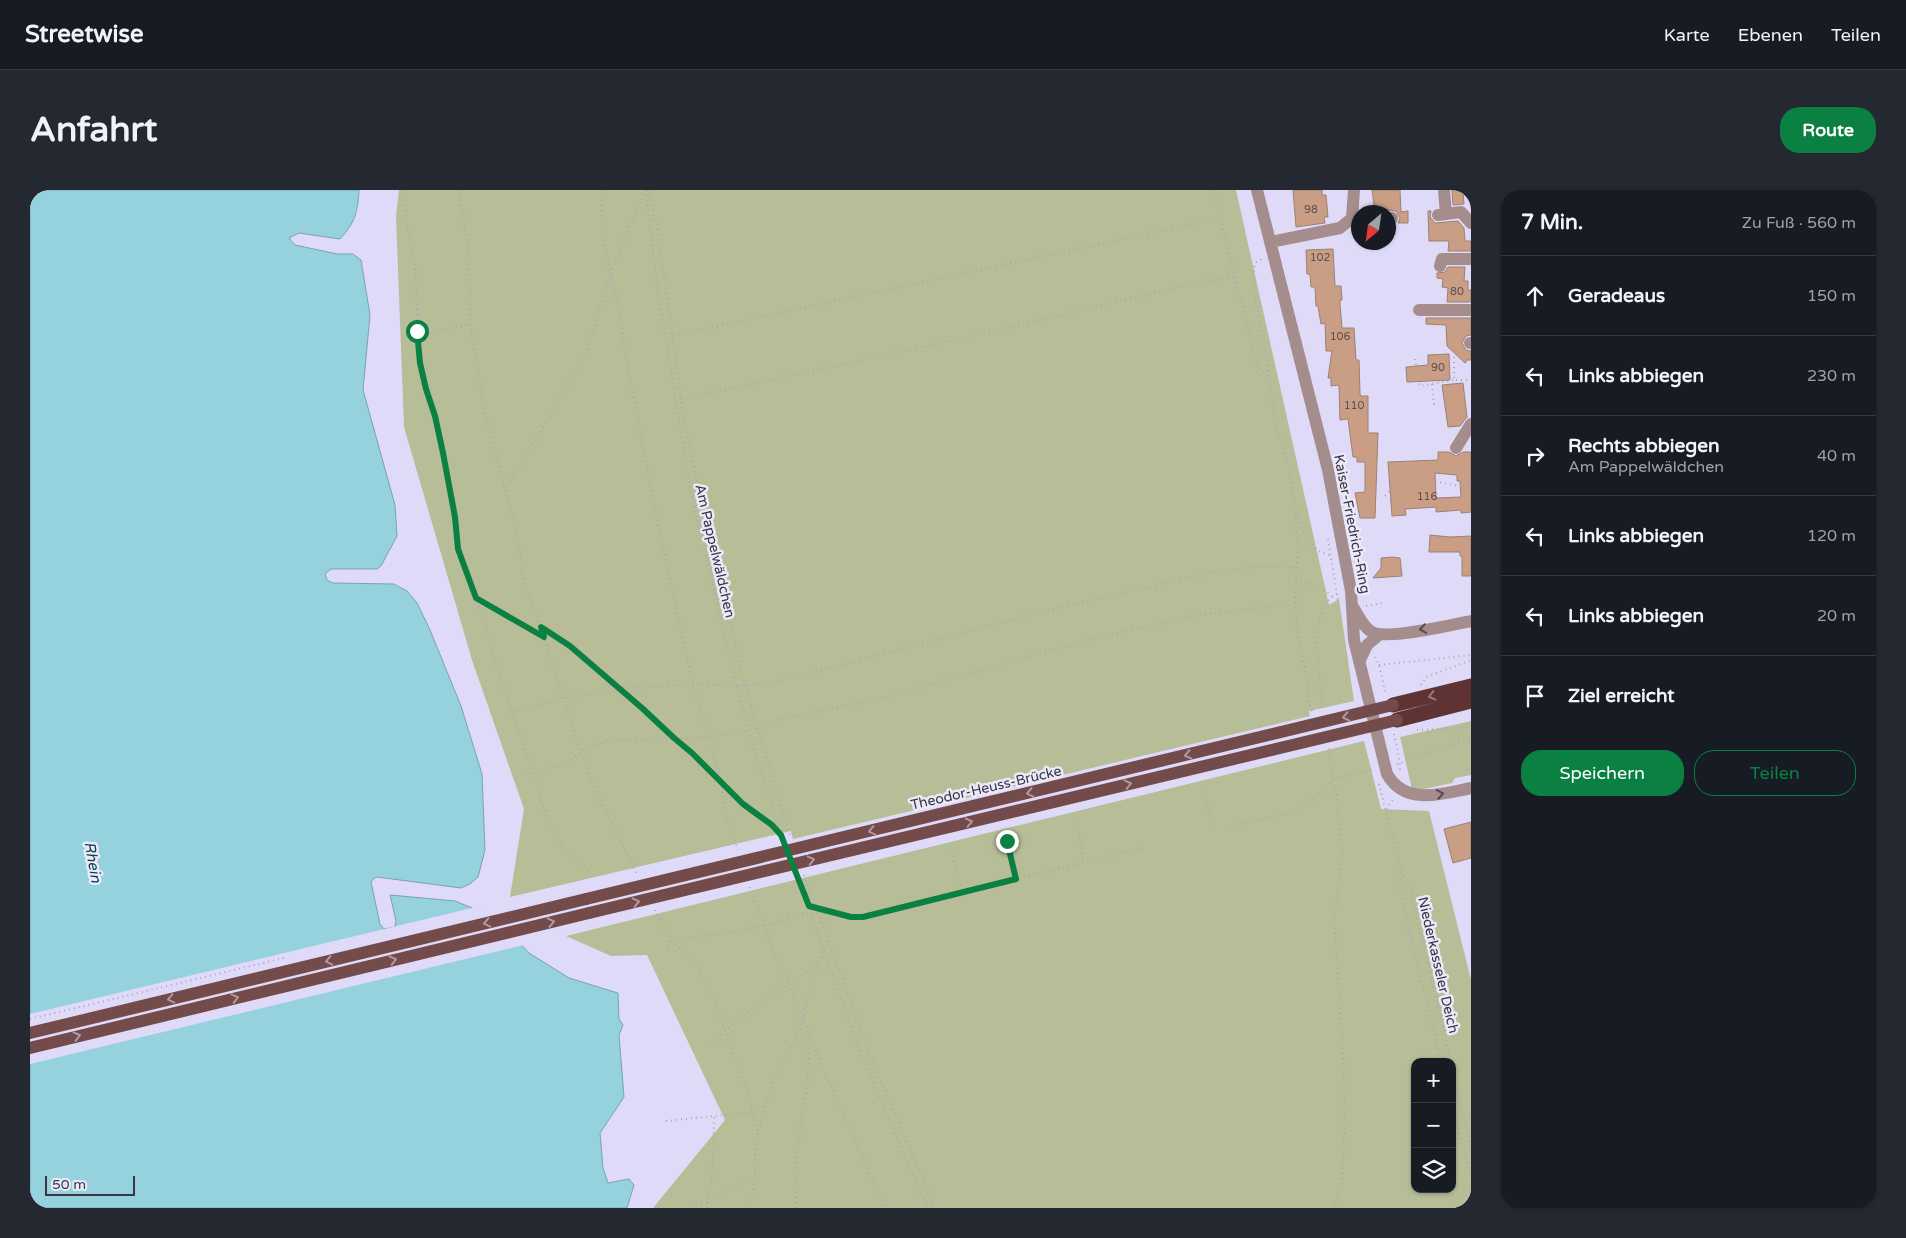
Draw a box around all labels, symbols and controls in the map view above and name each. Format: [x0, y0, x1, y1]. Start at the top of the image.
text: Streetwise [25, 20, 144, 49]
text: Karte [1664, 24, 1710, 46]
text: Ebenen [1738, 24, 1803, 46]
text: Teilen [1831, 24, 1881, 46]
button: Route [1780, 107, 1876, 153]
text: Anfahrt [30, 109, 157, 151]
house number: 98 [1304, 203, 1318, 216]
north arrow [1351, 205, 1396, 250]
text: 7 Min. [1521, 210, 1583, 235]
text: Zu Fuß · 560 m [1742, 213, 1856, 233]
house number: 102 [1310, 251, 1330, 264]
icon: ahead [1521, 282, 1549, 310]
house number: 80 [1450, 285, 1464, 298]
text: Geradeaus [1568, 285, 1665, 307]
text: 150 m [1807, 286, 1856, 306]
route start [406, 320, 429, 343]
house number: 106 [1330, 330, 1350, 343]
house number: 90 [1431, 361, 1445, 374]
icon: left [1521, 362, 1549, 390]
text: Links abbiegen [1568, 365, 1704, 387]
text: 230 m [1807, 366, 1856, 386]
house number: 110 [1344, 399, 1364, 412]
text: Rechts abbiegen [1568, 435, 1720, 457]
icon: right [1521, 442, 1549, 470]
text: 40 m [1817, 446, 1856, 466]
street label: Kaiser-Friedrich-Ring [1330, 453, 1374, 595]
text: Am Pappelwäldchen [1568, 457, 1724, 477]
street label: Am Pappelwäldchen [691, 483, 739, 619]
house number: 116 [1417, 490, 1437, 503]
icon: left [1521, 522, 1549, 550]
text: Links abbiegen [1568, 525, 1704, 547]
text: 120 m [1807, 526, 1856, 546]
icon: left [1521, 602, 1549, 630]
text: Links abbiegen [1568, 605, 1704, 627]
text: 20 m [1817, 606, 1856, 626]
one-way arrow [1419, 624, 1427, 634]
icon: arrive [1521, 682, 1549, 710]
text: Ziel erreicht [1568, 685, 1675, 707]
one-way arrow [1428, 690, 1437, 701]
one-way arrow [1341, 711, 1350, 722]
one-way arrow [1183, 749, 1192, 760]
button: Speichern [1521, 750, 1684, 796]
button: Teilen [1694, 750, 1856, 796]
street label: Theodor-Heuss-Brücke [909, 762, 1063, 814]
one-way arrow [1123, 779, 1132, 790]
one-way arrow [1025, 787, 1034, 798]
one-way arrow [1435, 789, 1444, 799]
one-way arrow [965, 817, 974, 828]
one-way arrow [868, 825, 876, 835]
route end [996, 830, 1019, 853]
water label: Rhein [81, 840, 106, 885]
one-way arrow [807, 855, 816, 866]
street label: Niederkasseler Deich [1414, 895, 1462, 1035]
one-way arrow [632, 897, 641, 908]
one-way arrow [483, 917, 492, 928]
one-way arrow [547, 917, 556, 928]
one-way arrow [325, 955, 334, 966]
one-way arrow [389, 955, 398, 966]
one-way arrow [167, 993, 176, 1004]
one-way arrow [231, 993, 240, 1004]
one-way arrow [73, 1031, 82, 1042]
map controls [1411, 1058, 1456, 1193]
button: + [1411, 1058, 1456, 1103]
button: − [1411, 1103, 1456, 1148]
button: layers [1411, 1148, 1456, 1193]
scale bar [45, 1173, 135, 1196]
text: 50 m [52, 1176, 86, 1193]

